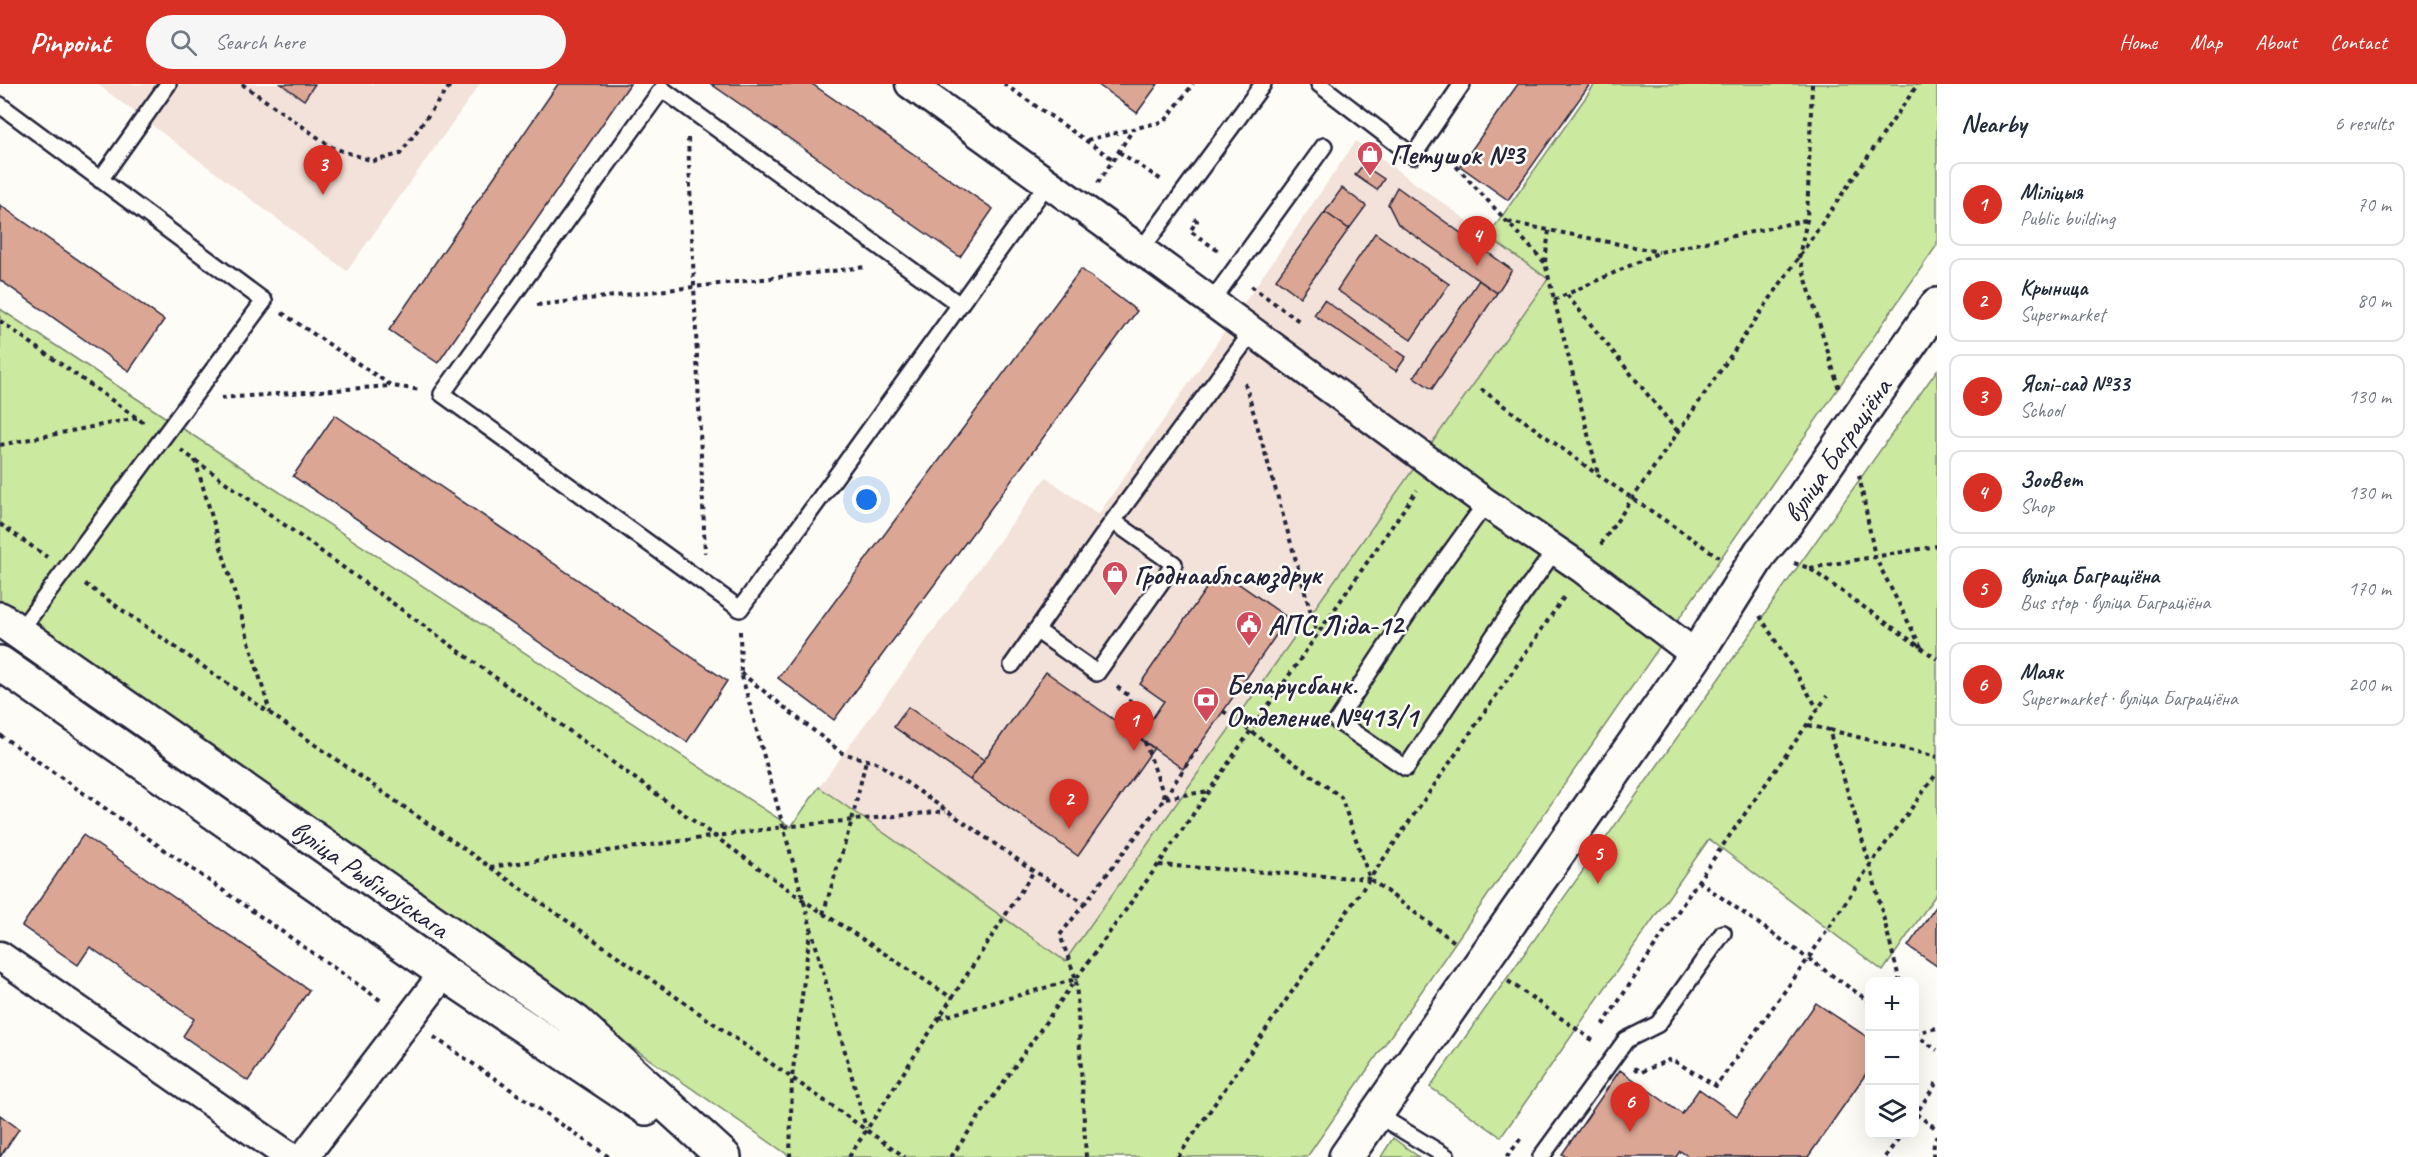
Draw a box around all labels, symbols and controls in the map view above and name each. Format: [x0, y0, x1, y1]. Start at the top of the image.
search box [146, 15, 566, 69]
text: Pinpoint [30, 25, 110, 60]
icon: search [167, 26, 200, 59]
text: Search here [215, 28, 305, 56]
text: Home [2119, 29, 2157, 55]
text: Map [2190, 29, 2222, 55]
text: About [2255, 29, 2297, 55]
text: Contact [2330, 29, 2387, 55]
text: Nearby [1961, 107, 2026, 140]
text: 6 results [2334, 111, 2393, 136]
place label: Петушок №3 [1390, 137, 1526, 173]
shop icon: Петушок №3 [1355, 139, 1385, 177]
pin: 3 [304, 146, 342, 195]
text: Міліцыя [2020, 178, 2083, 206]
text: 1 [1978, 192, 1987, 217]
text: 70 m [2357, 192, 2391, 217]
text: Public building [2020, 206, 2115, 231]
pin: 4 [1458, 216, 1496, 266]
text: Крыница [2020, 274, 2088, 302]
text: 2 [1978, 288, 1987, 313]
text: 80 m [2357, 288, 2391, 313]
text: Supermarket [2020, 302, 2105, 327]
street label: вуліца Баграціёна [1775, 370, 1900, 529]
text: Яслі-сад №33 [2020, 370, 2129, 398]
text: 3 [1978, 384, 1987, 409]
text: 130 m [2348, 384, 2391, 409]
text: School [2020, 398, 2063, 423]
text: ЗооВет [2020, 466, 2082, 494]
text: 4 [1978, 480, 1987, 505]
text: 130 m [2348, 480, 2391, 505]
your location [852, 485, 881, 514]
text: Shop [2020, 494, 2054, 519]
place label: Гроднааблсаюздрук [1134, 557, 1324, 593]
shop icon: Гроднааблсаюздрук [1100, 559, 1130, 597]
text: вуліца Баграціёна [2020, 562, 2159, 590]
text: 5 [1978, 576, 1987, 601]
text: 170 m [2348, 576, 2391, 601]
text: Bus stop · вуліца Баграціёна [2020, 590, 2210, 615]
place label: АПС Ліда-12 [1268, 607, 1405, 642]
public building icon: АПС Ліда-12 [1234, 609, 1264, 647]
text: Маяк [2020, 658, 2062, 686]
place label: Беларусбанк. Отделение №413/1 [1226, 667, 1421, 734]
text: 6 [1978, 672, 1987, 697]
text: 200 m [2348, 672, 2391, 697]
bank icon: Беларусбанк. Отделение №413/1 [1191, 685, 1221, 723]
text: Supermarket · вуліца Баграціёна [2020, 686, 2238, 711]
pin: 1 [1114, 702, 1154, 751]
pin: 2 [1050, 780, 1088, 829]
street label: вуліца Рыбіноўскага [284, 811, 457, 947]
pin: 5 [1578, 834, 1618, 884]
map controls [1865, 977, 1919, 1139]
button: + [1865, 977, 1919, 1031]
button: − [1865, 1031, 1919, 1085]
pin: 6 [1610, 1082, 1650, 1132]
button: layers [1865, 1085, 1919, 1139]

